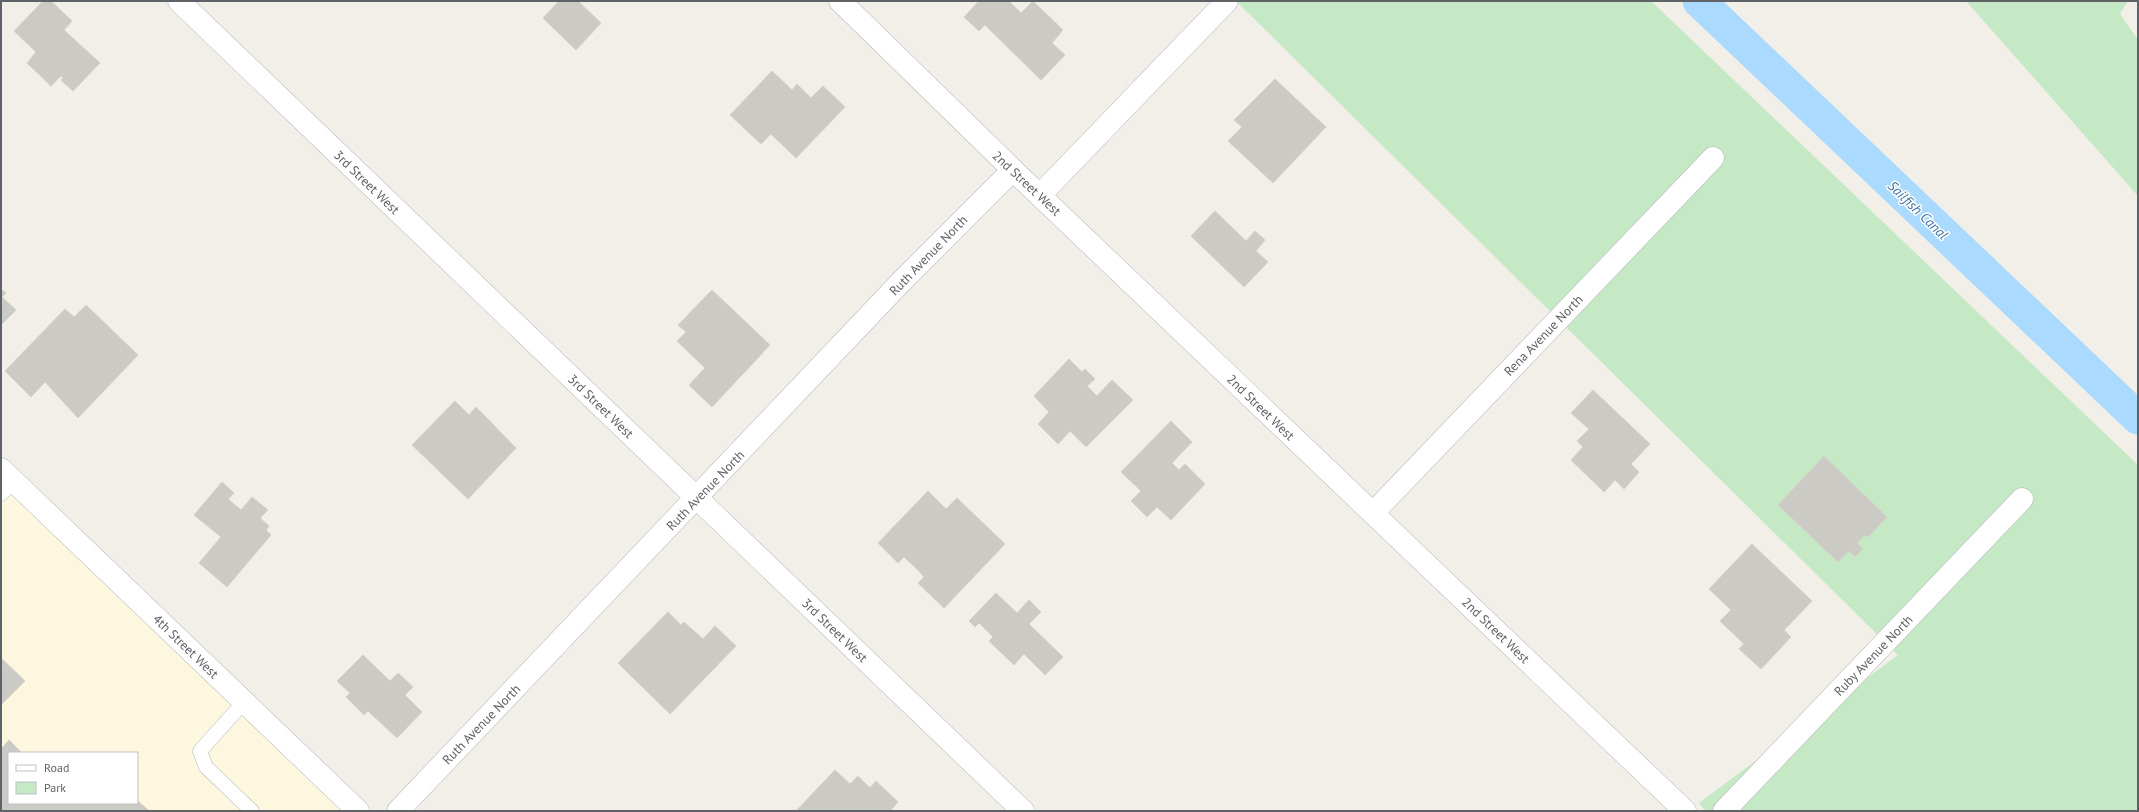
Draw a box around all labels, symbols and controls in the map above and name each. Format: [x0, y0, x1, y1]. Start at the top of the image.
street label: 3rd Street West [330, 147, 404, 218]
street label: 2nd Street West [989, 147, 1065, 220]
water label: Sailfish Canal [1884, 177, 1952, 243]
street label: Ruth Avenue North [886, 212, 971, 299]
street label: Rena Avenue North [1500, 291, 1586, 380]
street label: 3rd Street West [564, 371, 638, 442]
street label: 2nd Street West [1223, 371, 1299, 444]
street label: Ruth Avenue North [663, 447, 748, 534]
street label: 2nd Street West [1458, 594, 1534, 667]
street label: 3rd Street West [798, 595, 872, 666]
street label: 4th Street West [149, 611, 223, 682]
street label: Ruby Avenue North [1830, 611, 1916, 699]
street label: Ruth Avenue North [439, 681, 524, 768]
legend [8, 752, 138, 804]
text: Road [44, 760, 69, 775]
text: Park [44, 780, 66, 795]

